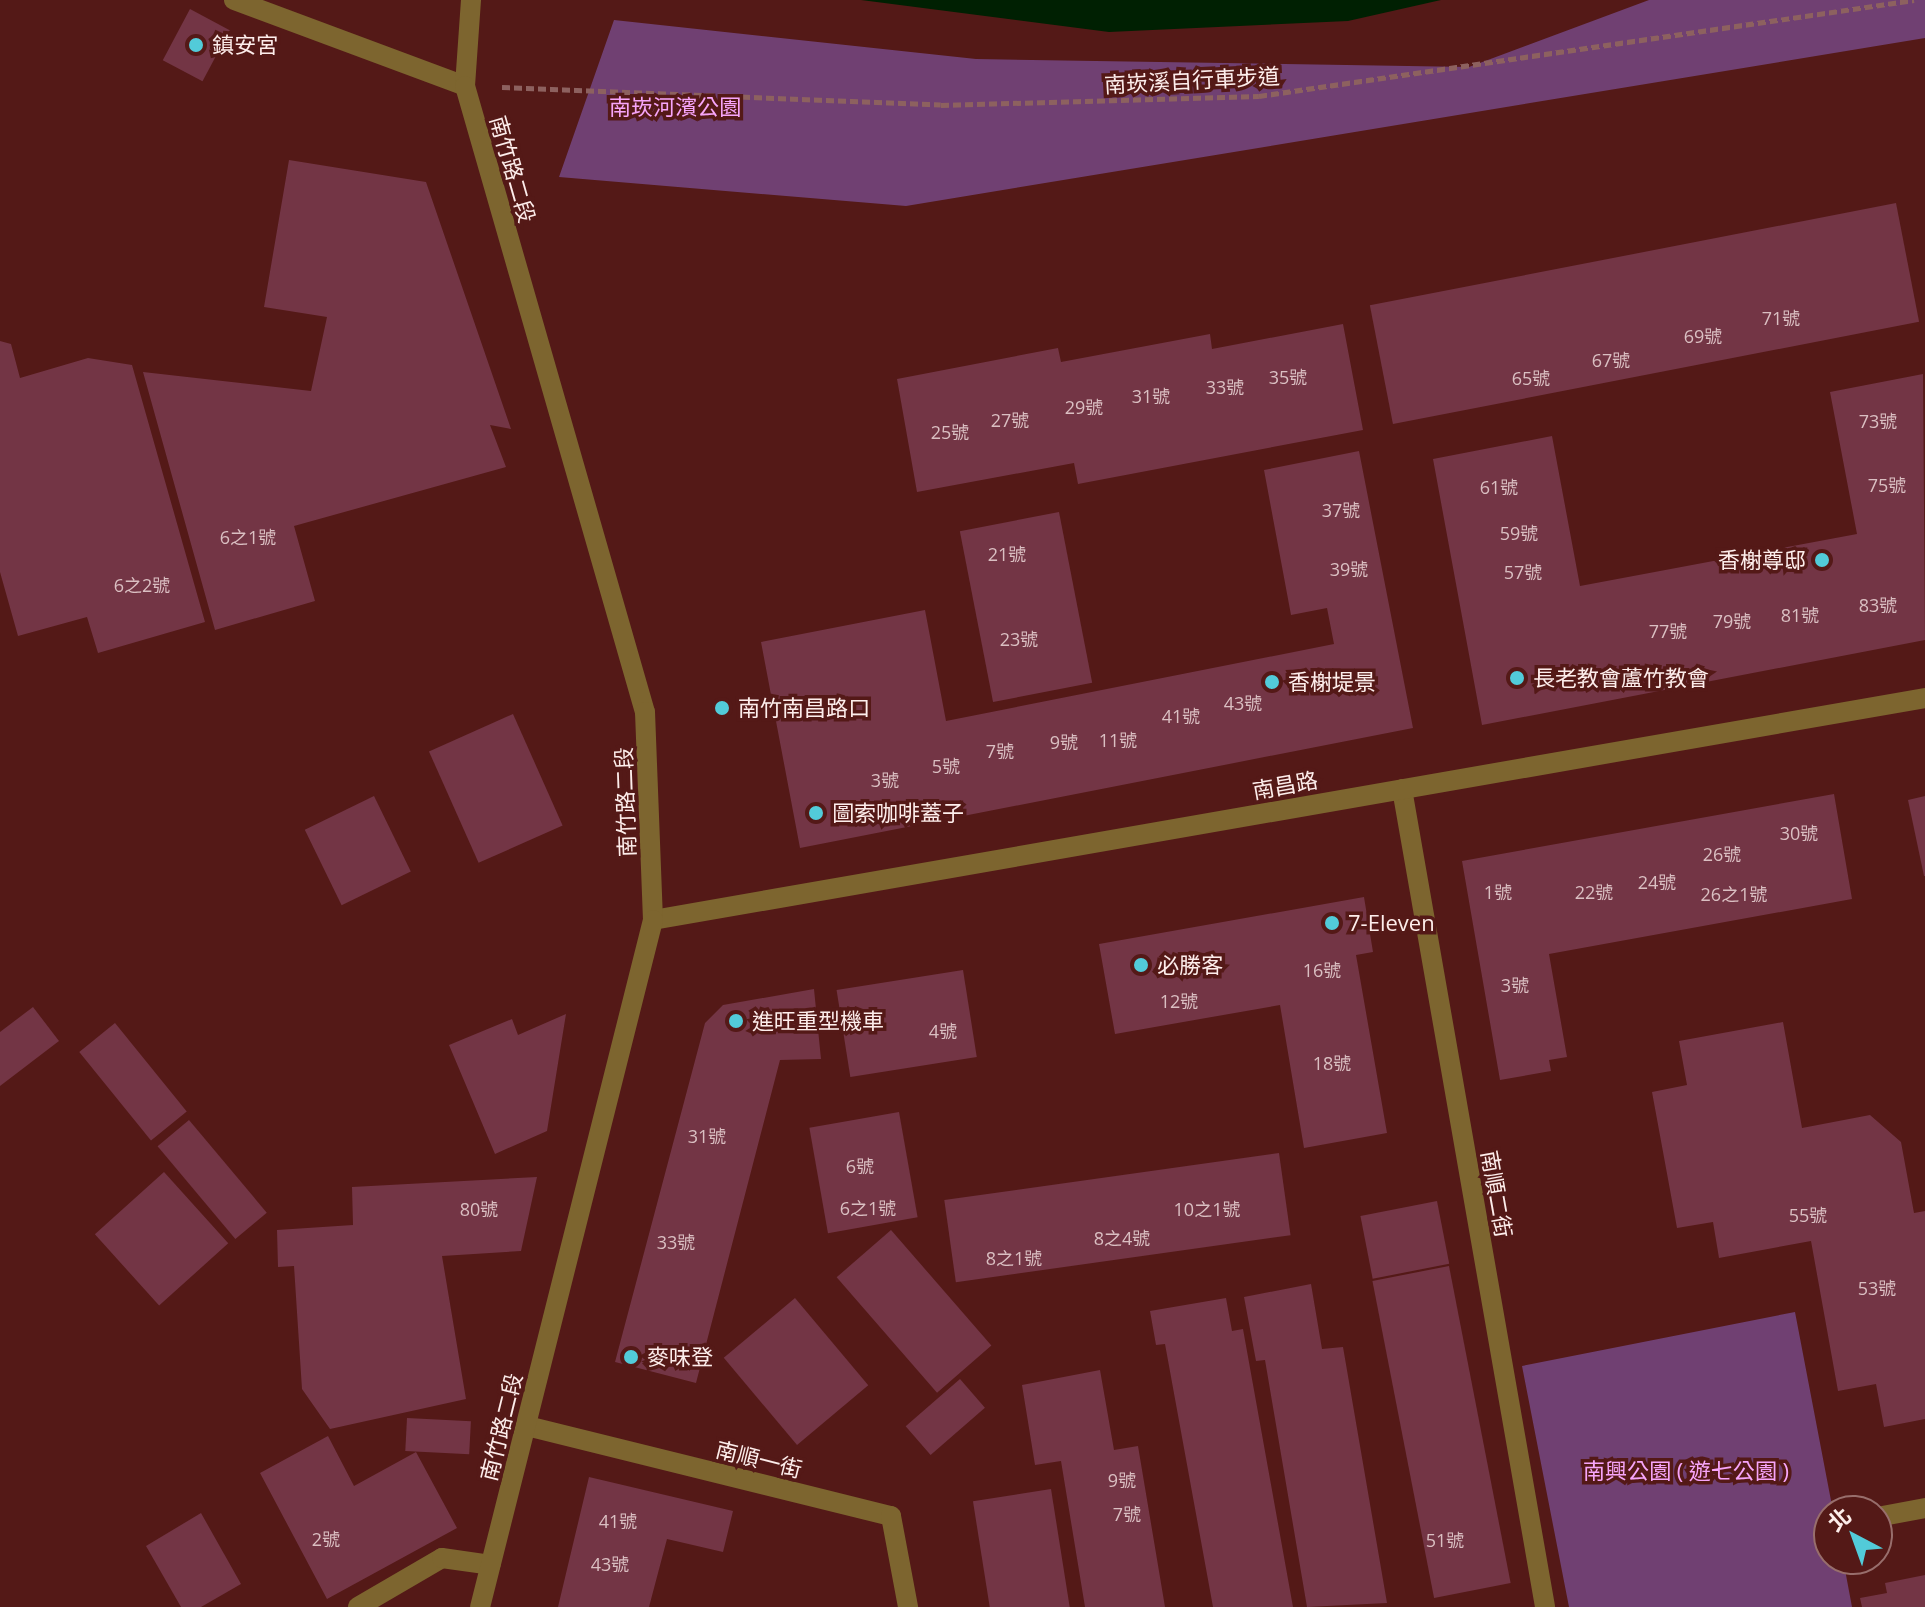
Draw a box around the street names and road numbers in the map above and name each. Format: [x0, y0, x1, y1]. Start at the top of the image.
street label: 南崁溪自行車步道 [1103, 62, 1281, 98]
street label: 南竹路二段 [485, 112, 541, 226]
street label: 南竹路二段 [610, 747, 640, 857]
street label: 南昌路 [1250, 766, 1320, 804]
street label: 南順二街 [1476, 1148, 1518, 1240]
street label: 南竹路二段 [475, 1370, 527, 1484]
street label: 南順一街 [713, 1436, 805, 1482]

